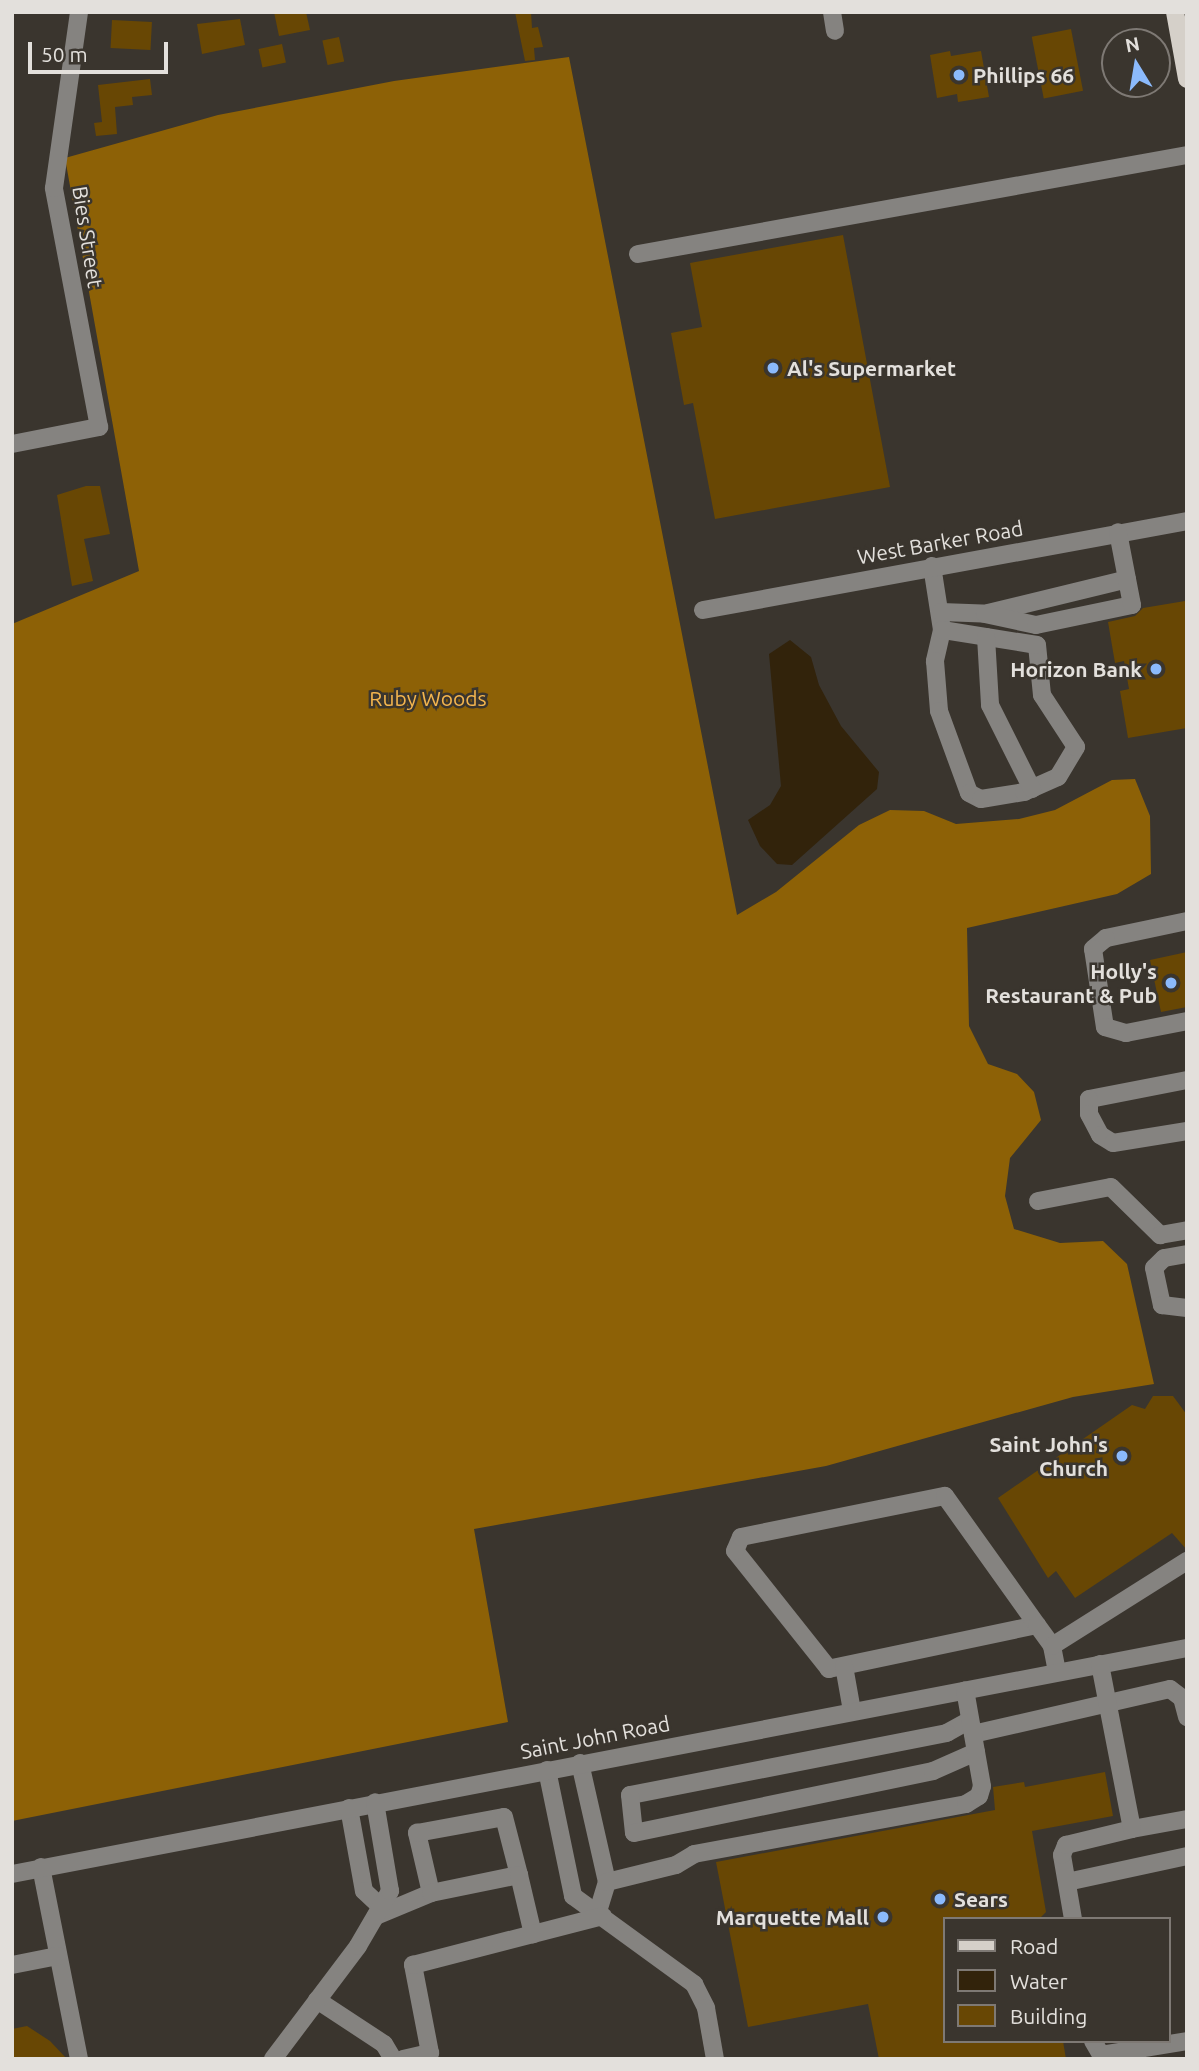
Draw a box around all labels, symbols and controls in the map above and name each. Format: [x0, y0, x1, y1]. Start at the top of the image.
scale bar [32, 28, 172, 72]
north arrow [1101, 28, 1171, 98]
text: N [1123, 32, 1141, 57]
text: 50 m [41, 42, 88, 66]
place label: Phillips 66 [973, 62, 1074, 88]
marker: Phillips 66 [951, 67, 967, 83]
street label: Bies Street [68, 184, 108, 290]
place label: Al's Supermarket [787, 355, 956, 381]
marker: Al's Supermarket [765, 360, 781, 376]
street label: West Barker Road [855, 515, 1025, 569]
place label: Horizon Bank [1010, 656, 1142, 682]
marker: Horizon Bank [1148, 661, 1164, 677]
park label: Ruby Woods [369, 685, 487, 711]
place label: Holly's Restaurant & Pub [985, 958, 1157, 1008]
marker: Holly's Restaurant & Pub [1163, 975, 1179, 991]
place label: Saint John's Church [990, 1431, 1108, 1481]
marker: Saint John's Church [1114, 1448, 1130, 1464]
street label: Saint John Road [518, 1710, 672, 1764]
place label: Sears [954, 1886, 1008, 1912]
marker: Sears [932, 1891, 948, 1907]
place label: Marquette Mall [716, 1904, 869, 1930]
marker: Marquette Mall [875, 1909, 891, 1925]
legend [944, 1917, 1171, 2043]
text: Road [1010, 1934, 1058, 1958]
text: Water [1010, 1969, 1068, 1993]
text: Building [1010, 2004, 1087, 2028]

